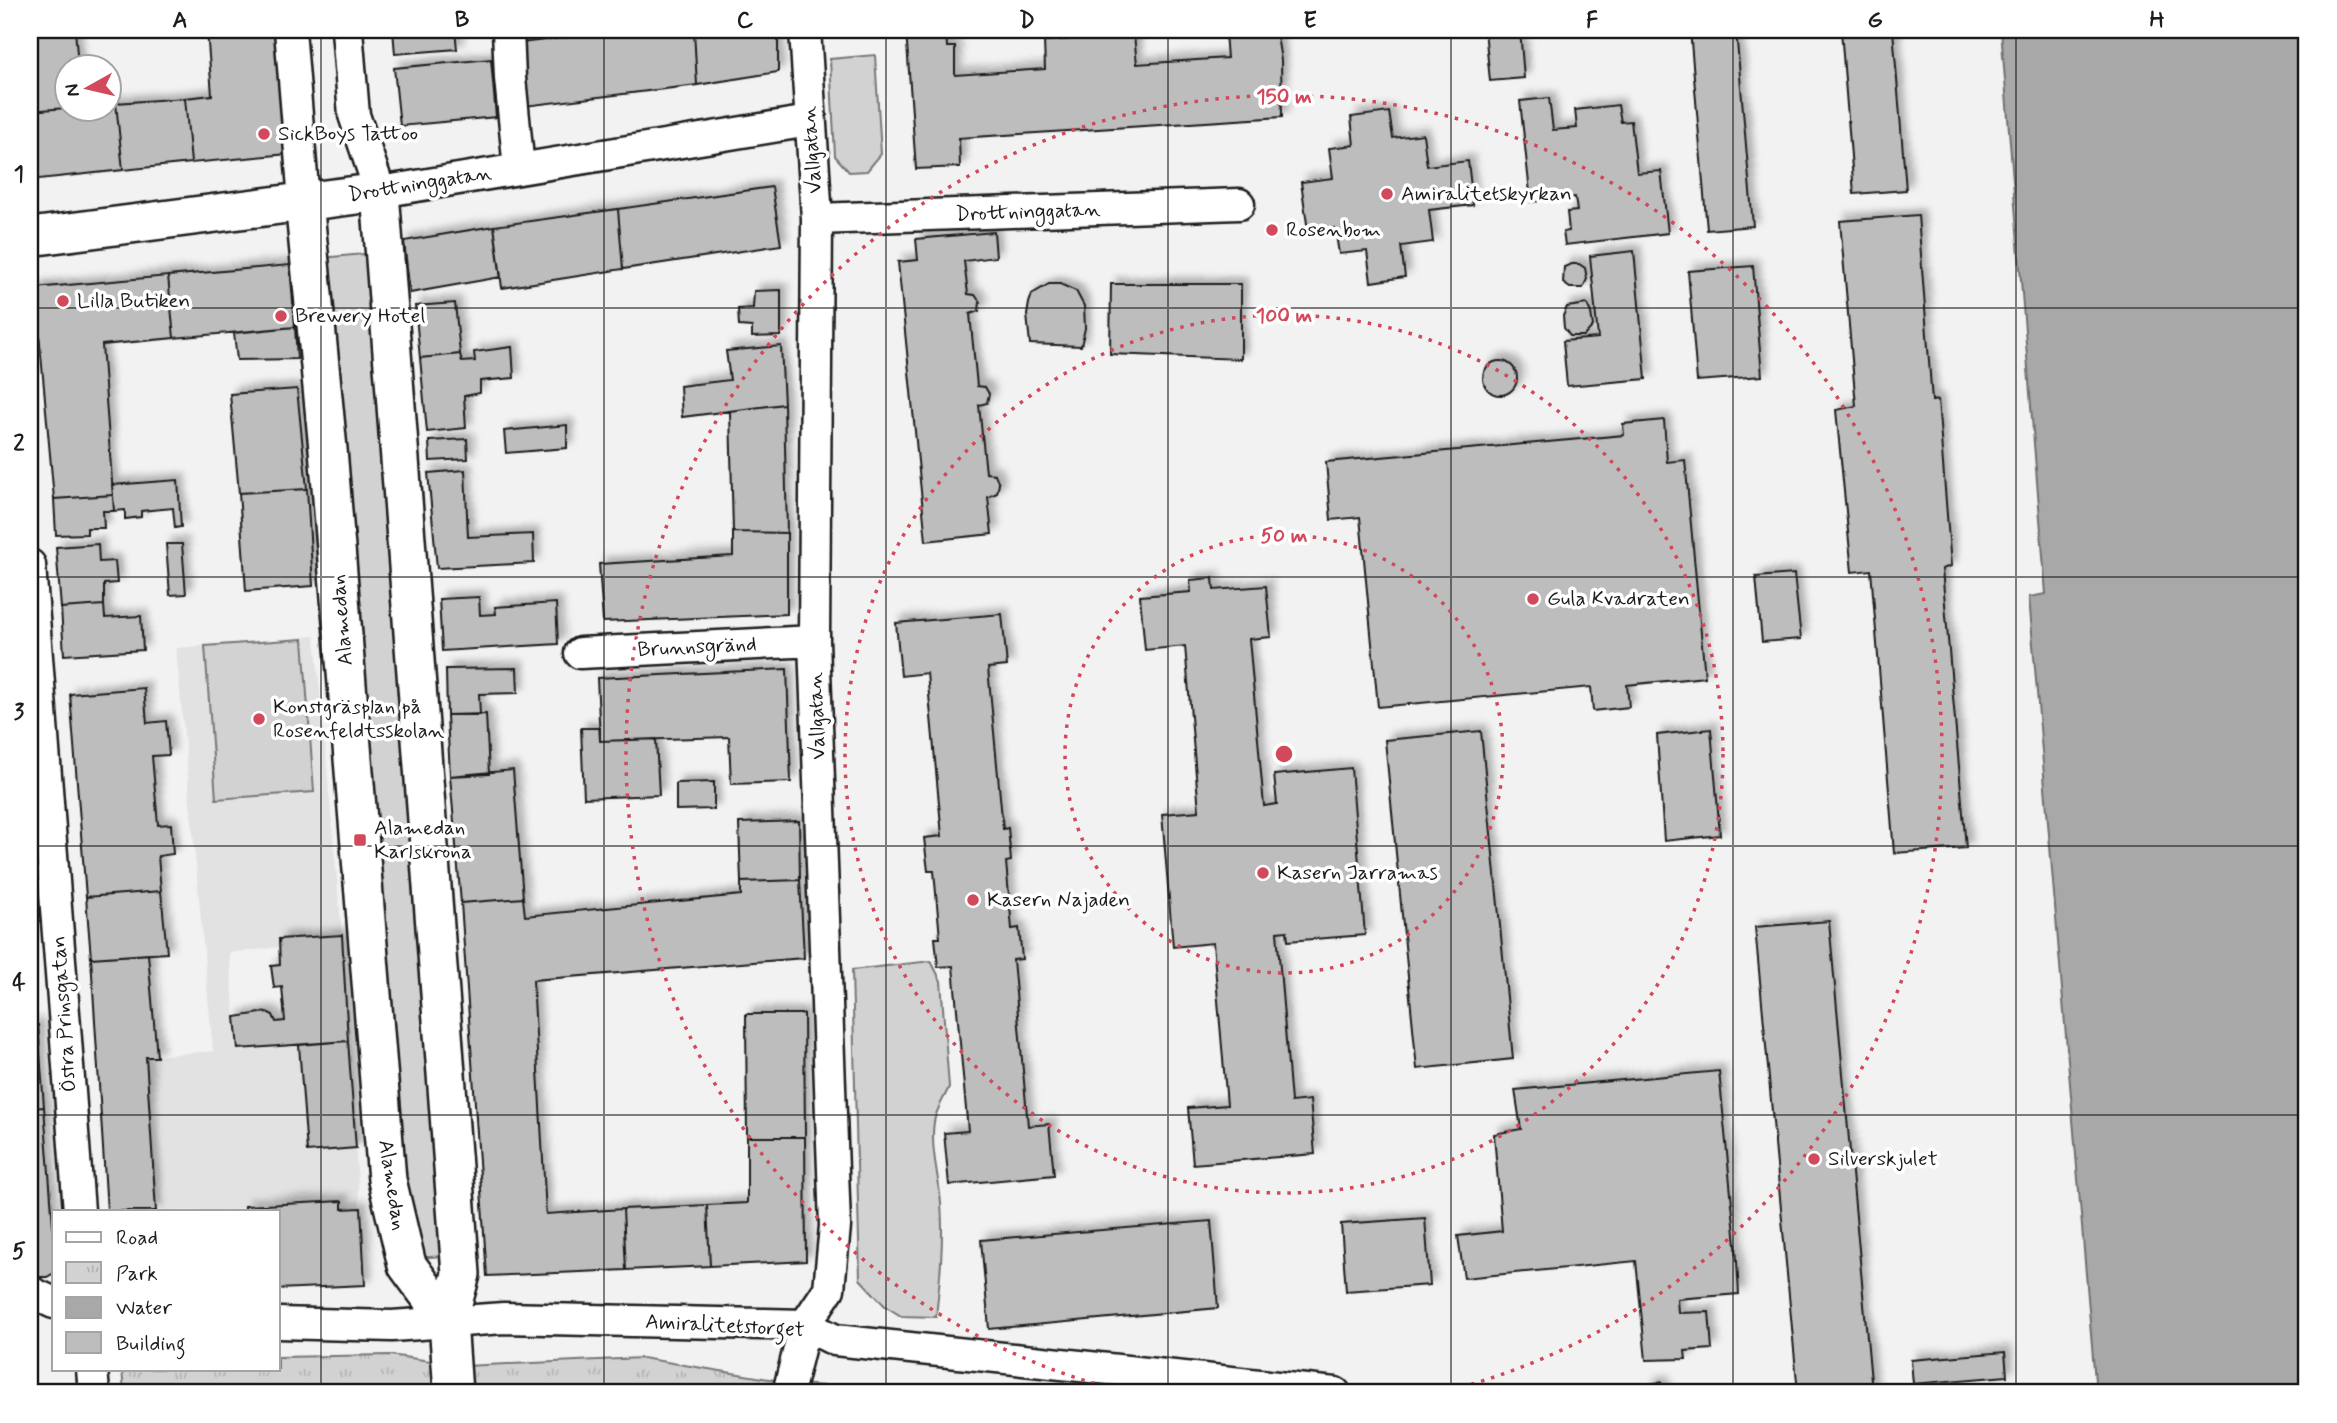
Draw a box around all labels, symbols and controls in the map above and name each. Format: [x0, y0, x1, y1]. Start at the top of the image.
text: A [172, 6, 188, 36]
text: B [455, 6, 470, 36]
text: C [737, 6, 754, 36]
text: D [1019, 6, 1035, 36]
text: E [1303, 6, 1317, 36]
text: F [1586, 6, 1598, 36]
text: G [1867, 6, 1883, 36]
text: H [2149, 6, 2165, 36]
north arrow [52, 52, 122, 122]
text: N [59, 82, 86, 98]
text: 150 m [1256, 83, 1312, 111]
street label: Vallgatan [795, 105, 829, 195]
place label: SickBoys Tattoo [278, 120, 418, 148]
marker: SickBoys Tattoo [256, 126, 272, 142]
street label: Drottninggatan [346, 159, 495, 210]
text: 1 [14, 160, 24, 190]
place label: Amiralitetskyrkan [1401, 180, 1572, 208]
marker: Amiralitetskyrkan [1379, 186, 1395, 202]
street label: Drottninggatan [955, 195, 1102, 230]
place label: Rosenbom [1286, 216, 1381, 244]
marker: Rosenbom [1264, 222, 1280, 238]
place label: Lilla Butiken [77, 287, 190, 315]
marker: Lilla Butiken [55, 293, 71, 309]
place label: Brewery Hotel [295, 302, 425, 330]
text: 100 m [1256, 302, 1312, 330]
marker: Brewery Hotel [273, 308, 289, 324]
text: 2 [13, 429, 25, 459]
text: 50 m [1261, 522, 1308, 550]
street label: Alamedan [324, 573, 360, 667]
place label: Gula Kvadraten [1547, 585, 1690, 613]
marker: Gula Kvadraten [1525, 591, 1541, 607]
street label: Brunnsgränd [637, 630, 757, 665]
street label: Vallgatan [801, 671, 833, 760]
place label: Konstgräsplan på Rosenfeldtsskolan [273, 693, 445, 745]
text: 3 [14, 698, 25, 728]
marker: Konstgräsplan på Rosenfeldtsskolan [251, 711, 267, 727]
centre of rings [1272, 742, 1296, 766]
place label: Alamedan Karlskrona [374, 814, 472, 866]
marker: Alamedan Karlskrona [352, 832, 368, 848]
place label: Kasern Jarramas [1277, 859, 1438, 887]
marker: Kasern Jarramas [1255, 865, 1271, 881]
place label: Kasern Najaden [987, 886, 1130, 914]
marker: Kasern Najaden [965, 892, 981, 908]
street label: Östra Prinsgatan [45, 935, 84, 1093]
text: 4 [12, 968, 26, 998]
street label: Alamedan [371, 1138, 413, 1232]
place label: Silverskjulet [1828, 1145, 1938, 1173]
marker: Silverskjulet [1806, 1151, 1822, 1167]
legend [52, 1210, 280, 1370]
text: Road [116, 1224, 158, 1252]
text: 5 [12, 1237, 26, 1267]
text: Park [116, 1260, 158, 1288]
text: Water [116, 1294, 172, 1322]
street label: Amiralitetstorget [645, 1308, 805, 1346]
text: Building [116, 1330, 186, 1360]

